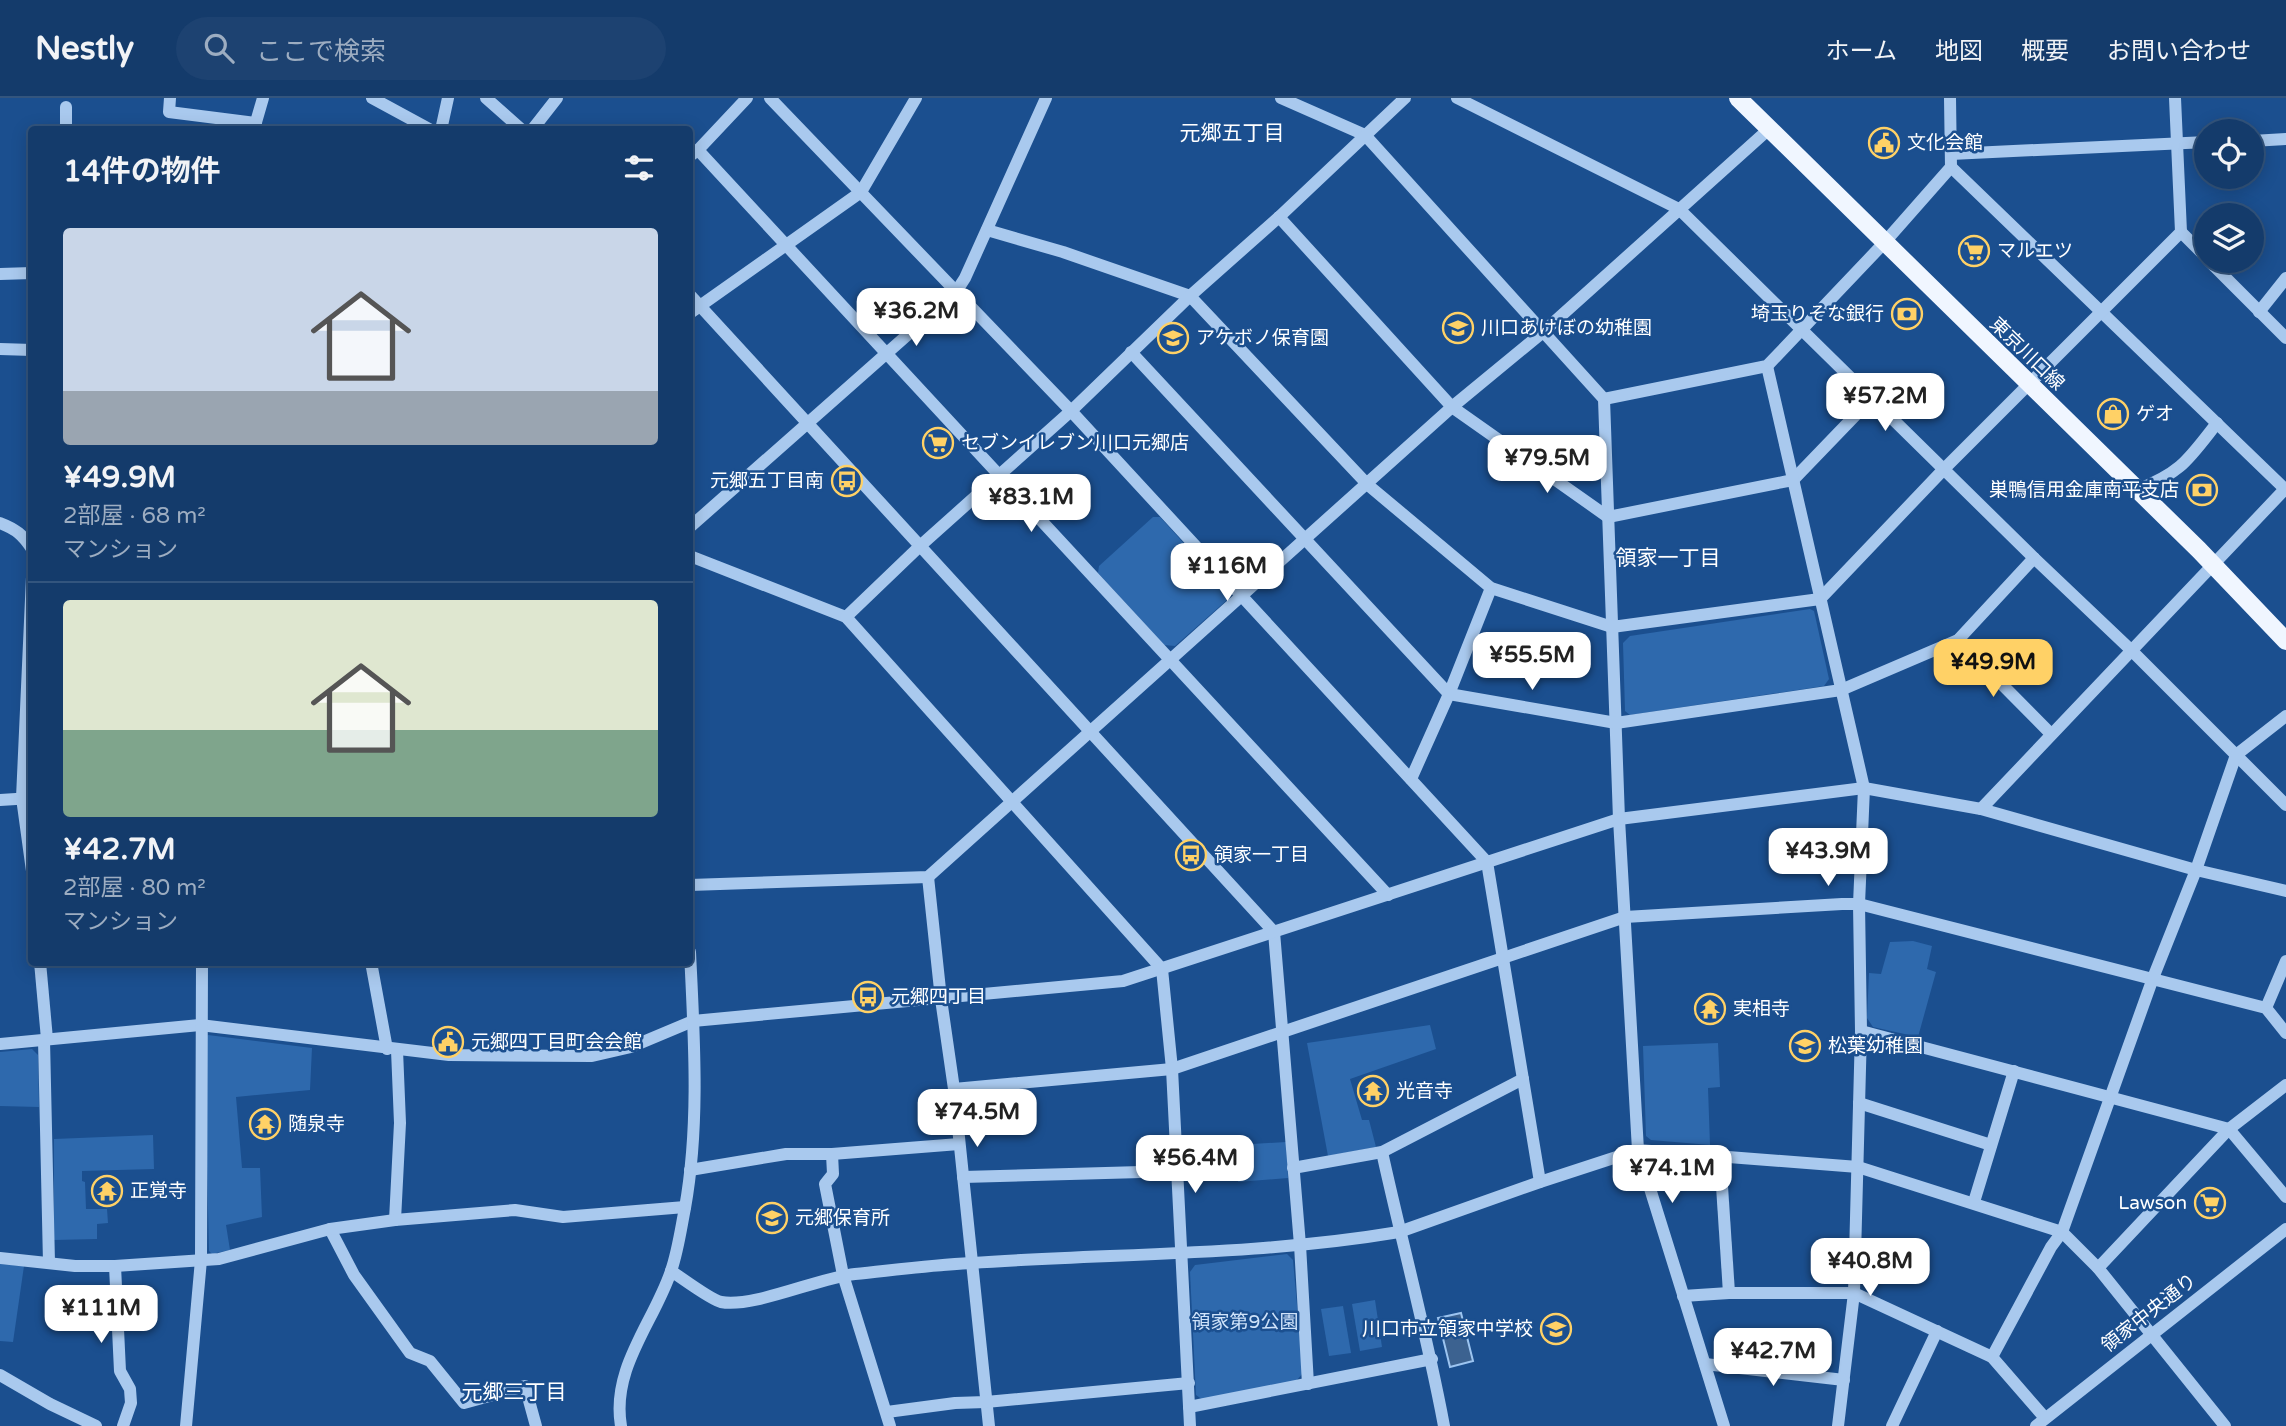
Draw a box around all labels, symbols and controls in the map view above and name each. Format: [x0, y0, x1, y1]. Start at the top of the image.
search box [176, 17, 666, 80]
text: Nestly [35, 29, 134, 68]
icon: search [200, 29, 238, 67]
text: ここで検索 [256, 36, 386, 67]
text: ホーム [1826, 37, 1897, 66]
text: 地図 [1935, 37, 1983, 66]
text: 概要 [2021, 37, 2069, 66]
text: お問い合わせ [2107, 37, 2251, 66]
map controls [2194, 119, 2264, 273]
button: locate [2194, 119, 2264, 189]
district label: 元郷五丁目 [1180, 121, 1285, 146]
public building icon: 文化会館 [1867, 126, 1901, 160]
place label: 文化会館 [1907, 132, 1983, 154]
icon: filters [620, 149, 658, 187]
text: 14件の物件 [63, 153, 221, 190]
button: layers [2194, 203, 2264, 273]
supermarket icon: マルエツ [1957, 234, 1991, 268]
place label: マルエツ [1997, 240, 2073, 262]
icon: home [298, 273, 424, 399]
pin: ¥36.2M [859, 288, 973, 348]
text: ¥36.2M [873, 297, 959, 325]
bank icon: 埼玉りそな銀行 [1890, 297, 1924, 331]
place label: 埼玉りそな銀行 [1751, 303, 1884, 325]
school or university icon: 川口あけぼの幼稚園 [1441, 311, 1475, 345]
street label: 東京川口線 [1985, 313, 2069, 395]
place label: 川口あけぼの幼稚園 [1481, 317, 1652, 339]
school or university icon: アケボノ保育園 [1156, 321, 1190, 355]
place label: アケボノ保育園 [1196, 327, 1329, 349]
pin: ¥57.2M [1828, 374, 1942, 433]
text: ¥57.2M [1842, 382, 1928, 410]
shop icon: ゲオ [2096, 397, 2130, 431]
place label: ゲオ [2136, 403, 2174, 425]
supermarket icon: セブンイレブン川口元郷店 [921, 426, 955, 460]
place label: セブンイレブン川口元郷店 [961, 432, 1189, 454]
pin: ¥79.5M [1490, 436, 1604, 495]
text: ¥79.5M [1504, 444, 1590, 472]
text: ¥49.9M [63, 459, 176, 496]
bus stop icon: 元郷五丁目南 [830, 464, 864, 498]
place label: 元郷五丁目南 [710, 470, 824, 492]
bank icon: 巣鴨信用金庫南平支店 [2185, 473, 2219, 507]
pin: ¥83.1M [974, 474, 1088, 534]
place label: 巣鴨信用金庫南平支店 [1989, 479, 2179, 501]
text: ¥83.1M [988, 483, 1074, 511]
text: 2部屋 · 68 m² [63, 502, 206, 530]
text: マンション [63, 536, 178, 564]
pin: ¥116M [1178, 544, 1276, 603]
district label: 領家一丁目 [1616, 546, 1721, 571]
text: ¥116M [1187, 552, 1267, 580]
pin: ¥55.5M [1475, 632, 1589, 692]
pin: ¥49.9M [1936, 640, 2050, 699]
text: ¥55.5M [1489, 641, 1575, 669]
icon: home [298, 645, 424, 771]
text: ¥49.9M [1950, 648, 2036, 676]
pin: ¥43.9M [1771, 828, 1885, 888]
text: ¥42.7M [63, 831, 176, 868]
text: ¥43.9M [1785, 837, 1871, 865]
bus stop icon: 領家一丁目 [1174, 838, 1208, 872]
place label: 領家一丁目 [1214, 844, 1309, 866]
text: 2部屋 · 80 m² [63, 874, 206, 902]
text: マンション [63, 908, 178, 936]
bus stop icon: 元郷四丁目 [851, 980, 885, 1014]
place label: 元郷四丁目 [891, 986, 986, 1008]
temple icon: 実相寺 [1693, 992, 1727, 1026]
place label: 実相寺 [1733, 998, 1790, 1020]
public building icon: 元郷四丁目町会会館 [431, 1025, 465, 1059]
school or university icon: 松葉幼稚園 [1788, 1029, 1822, 1063]
place label: 元郷四丁目町会会館 [471, 1031, 642, 1053]
place label: 松葉幼稚園 [1828, 1035, 1923, 1057]
temple icon: 光音寺 [1356, 1074, 1390, 1108]
place label: 光音寺 [1396, 1080, 1453, 1102]
pin: ¥74.5M [920, 1090, 1034, 1149]
text: ¥74.5M [934, 1098, 1020, 1126]
temple icon: 随泉寺 [248, 1107, 282, 1141]
place label: 随泉寺 [288, 1113, 345, 1135]
pin: ¥56.4M [1138, 1136, 1252, 1195]
text: ¥56.4M [1152, 1144, 1238, 1172]
pin: ¥74.1M [1615, 1146, 1729, 1205]
text: ¥74.1M [1629, 1154, 1715, 1182]
temple icon: 正覚寺 [90, 1174, 124, 1208]
place label: 正覚寺 [130, 1180, 187, 1202]
supermarket icon: Lawson [2193, 1186, 2227, 1220]
place label: Lawson [2118, 1192, 2187, 1214]
school or university icon: 元郷保育所 [755, 1201, 789, 1235]
place label: 元郷保育所 [795, 1207, 890, 1229]
pin: ¥40.8M [1813, 1238, 1927, 1298]
text: ¥40.8M [1827, 1247, 1913, 1275]
street label: 領家中央通り [2097, 1269, 2201, 1357]
pin: ¥111M [52, 1286, 150, 1345]
text: ¥111M [61, 1294, 141, 1322]
park label: 領家第9公園 [1192, 1311, 1298, 1333]
school or university icon: 川口市立領家中学校 [1539, 1312, 1573, 1346]
place label: 川口市立領家中学校 [1362, 1318, 1533, 1340]
pin: ¥42.7M [1716, 1328, 1830, 1388]
text: ¥42.7M [1730, 1337, 1816, 1365]
district label: 元郷三丁目 [462, 1380, 567, 1405]

